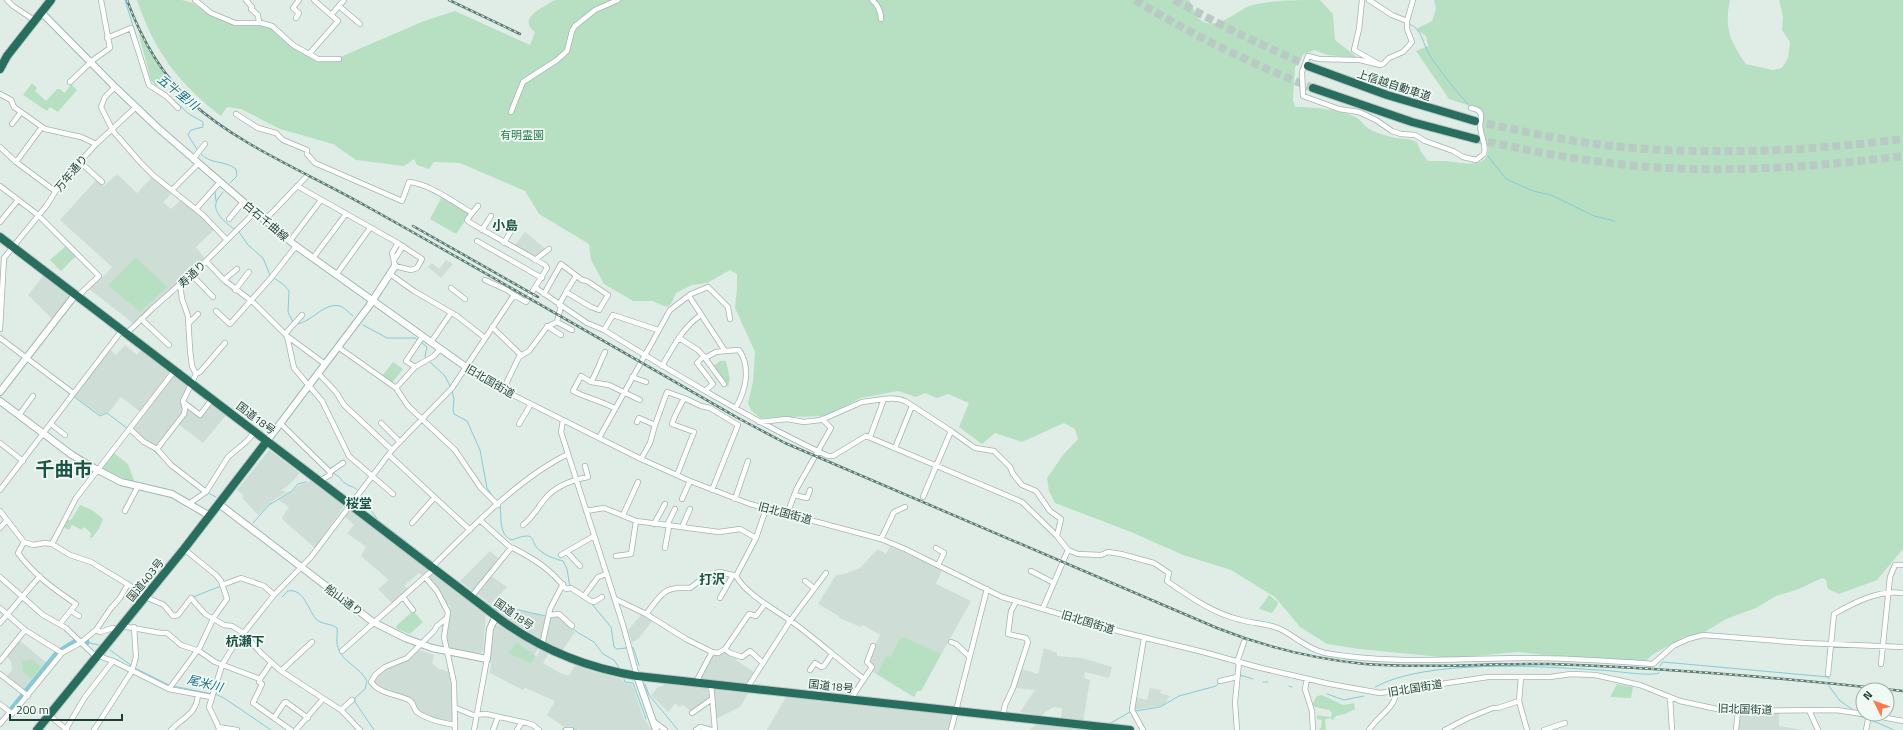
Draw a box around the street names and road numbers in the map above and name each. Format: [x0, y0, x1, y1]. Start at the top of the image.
street label: 上信越自動車道 [1355, 65, 1433, 105]
street label: 万年通り [51, 151, 91, 195]
street label: 白石千曲線 [240, 197, 292, 245]
street label: 寿通り [174, 257, 210, 291]
street label: 旧北国街道 [462, 360, 518, 402]
street label: 国道18号 [233, 398, 279, 438]
street label: 旧北国街道 [756, 498, 814, 528]
street label: 国道403号 [123, 555, 167, 605]
street label: 船山通り [322, 580, 366, 620]
street label: 国道18号 [491, 594, 537, 634]
street label: 旧北国街道 [1059, 606, 1117, 638]
street label: 国道18号 [808, 676, 854, 696]
street label: 旧北国街道 [1387, 676, 1443, 700]
street label: 旧北国街道 [1717, 700, 1773, 718]

